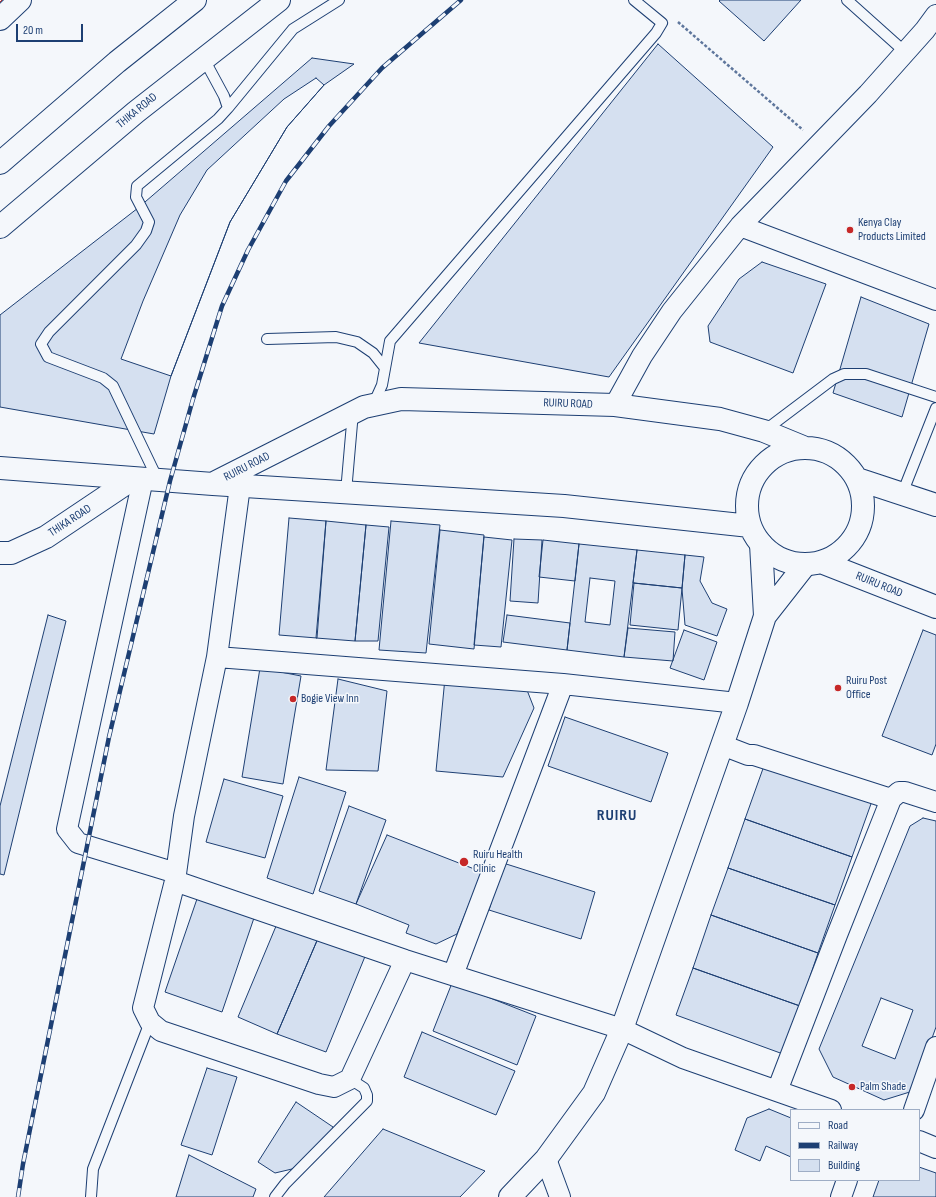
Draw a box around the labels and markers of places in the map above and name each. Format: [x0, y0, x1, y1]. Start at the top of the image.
place label: Kenya Clay Products Limited [858, 216, 926, 244]
marker: Kenya Clay Products Limited [845, 225, 855, 235]
place label: Ruiru Post Office [846, 674, 887, 702]
marker: Ruiru Post Office [833, 683, 843, 693]
place label: Bogie View Inn [301, 692, 359, 706]
marker: Bogie View Inn [288, 694, 298, 704]
place label: Ruiru Health Clinic [473, 848, 523, 876]
marker: Ruiru Health Clinic [458, 856, 470, 868]
place label: Palm Shade [860, 1080, 906, 1094]
marker: Palm Shade [847, 1082, 857, 1092]

